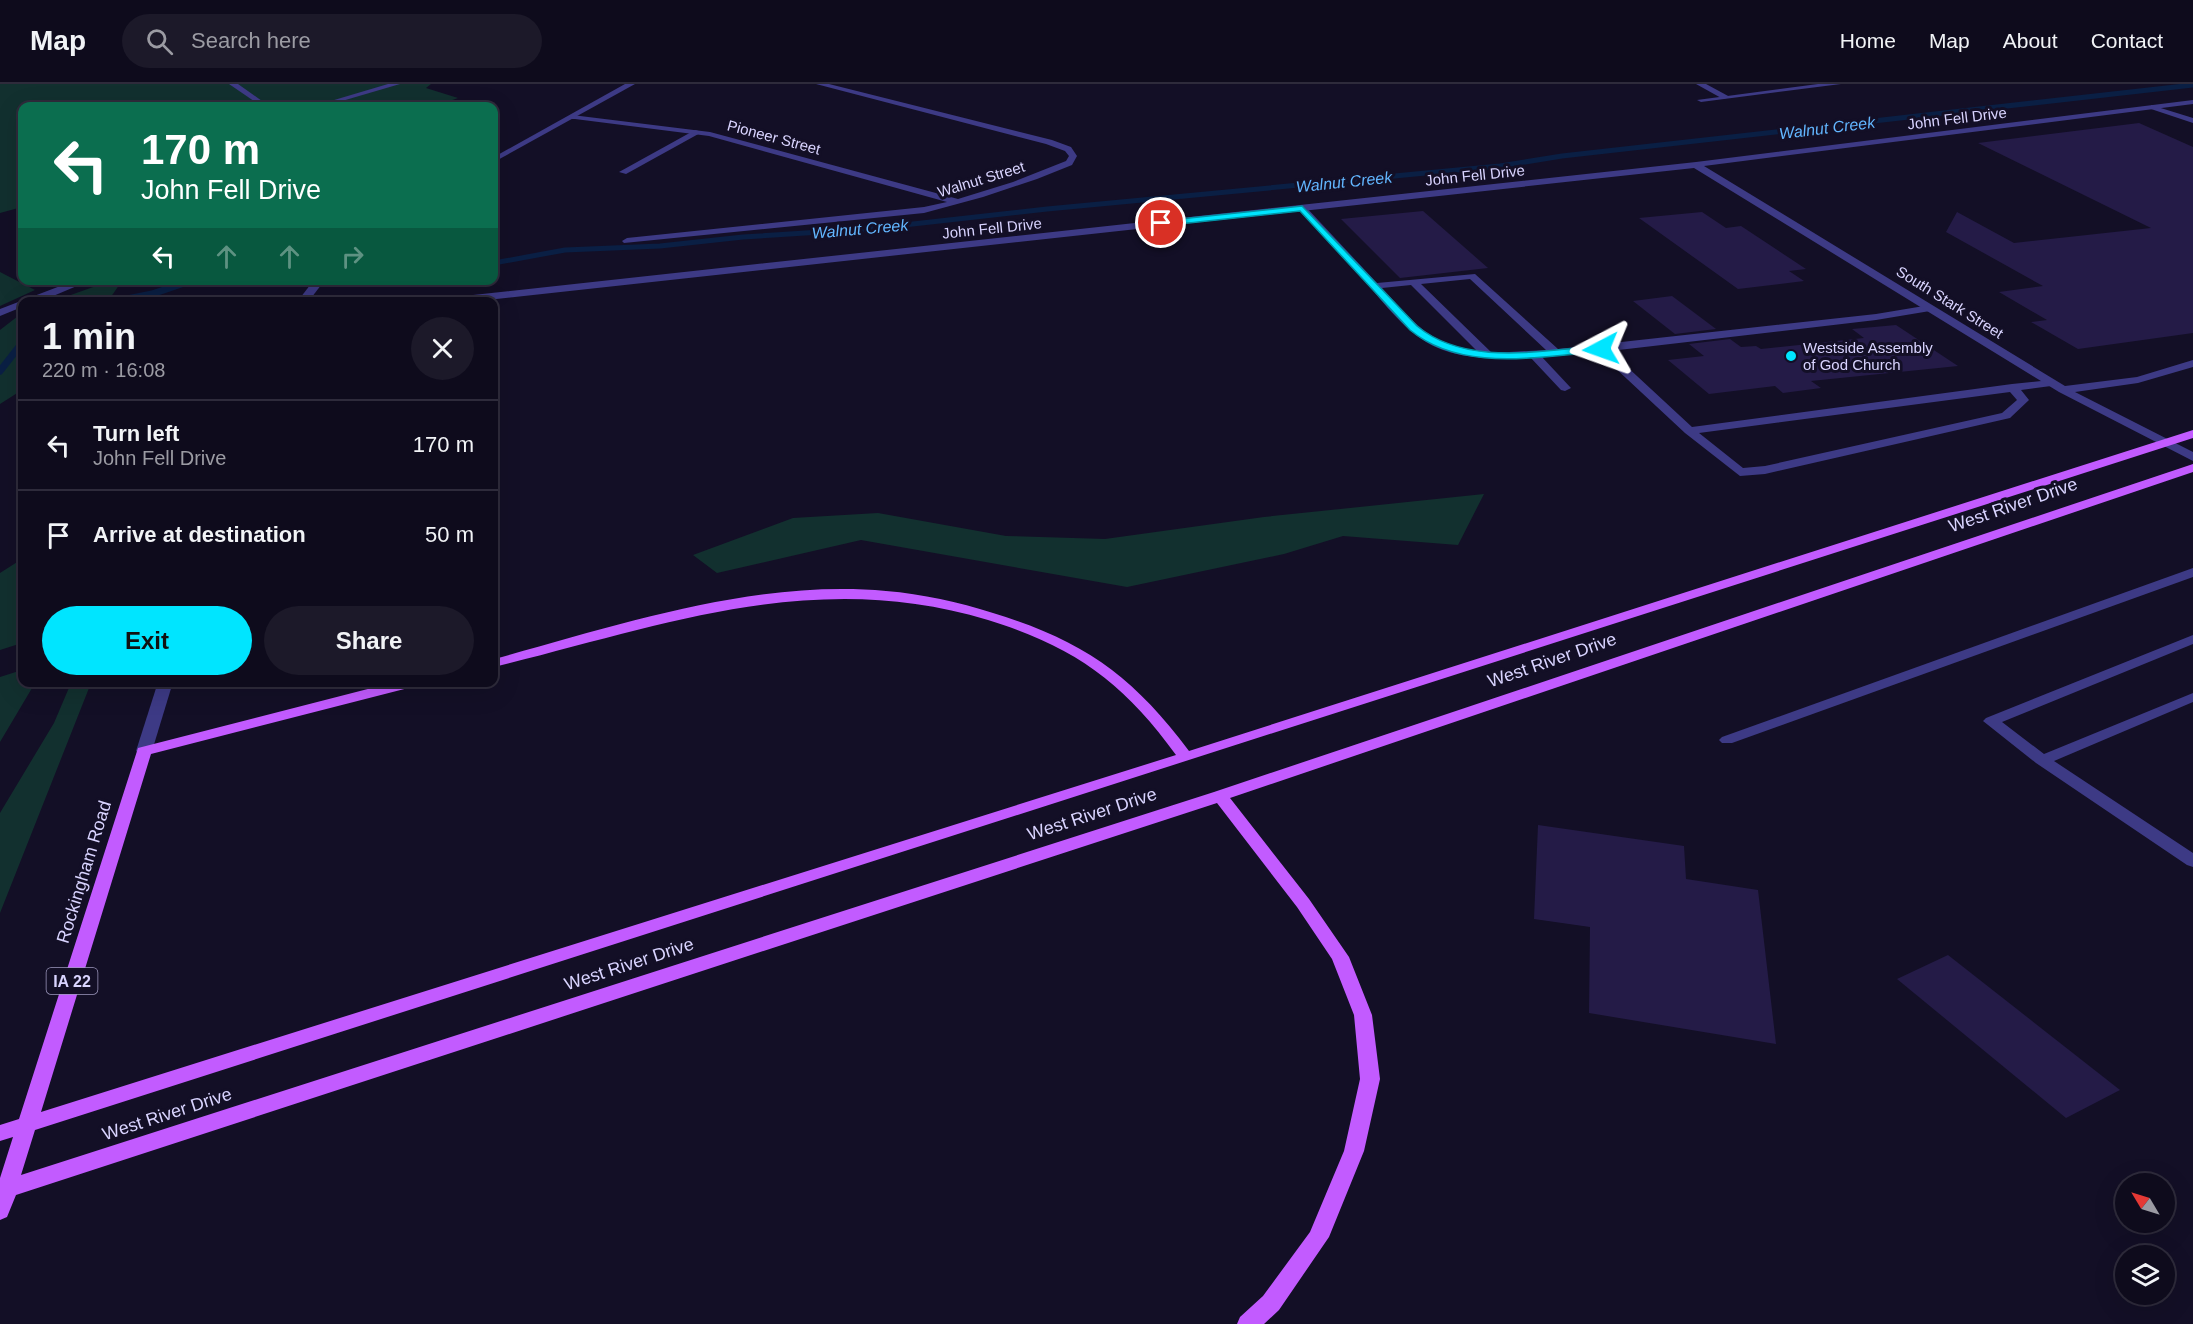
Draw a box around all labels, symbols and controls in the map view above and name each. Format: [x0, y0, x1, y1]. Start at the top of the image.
search box [122, 14, 542, 68]
text: Map [30, 25, 86, 56]
icon: search [143, 25, 176, 58]
text: Search here [191, 28, 311, 53]
text: Home [1840, 29, 1896, 52]
text: Map [1929, 29, 1970, 52]
text: About [2003, 29, 2058, 52]
text: Contact [2091, 29, 2163, 52]
street label: John Fell Drive [1906, 103, 2008, 133]
water label: Walnut Creek [1778, 114, 1877, 142]
street label: Pioneer Street [725, 116, 823, 158]
icon: left [42, 126, 120, 204]
text: 170 m [141, 126, 260, 173]
street label: Walnut Street [935, 157, 1027, 200]
street label: John Fell Drive [1424, 161, 1526, 189]
water label: Walnut Creek [1295, 168, 1394, 196]
text: John Fell Drive [141, 175, 321, 205]
pin [1135, 197, 1186, 248]
icon: arrive [1144, 206, 1177, 239]
street label: John Fell Drive [941, 214, 1043, 242]
water label: Walnut Creek [811, 216, 910, 242]
icon: left [147, 240, 180, 273]
icon: ahead [210, 240, 243, 273]
icon: ahead [273, 240, 306, 273]
icon: right [336, 240, 369, 273]
street label: South Stark Street [1894, 262, 2007, 342]
text: 1 min [42, 316, 136, 357]
button: close [411, 317, 474, 380]
position arrow [1569, 317, 1633, 381]
place label: Westside Assembly of God Church [1803, 339, 1933, 373]
marker: Westside Assembly of God Church [1784, 349, 1798, 363]
text: 220 m · 16:08 [42, 359, 165, 381]
text: Turn left [93, 421, 179, 446]
icon: left [42, 429, 75, 462]
text: 170 m [413, 432, 474, 457]
text: John Fell Drive [93, 447, 226, 469]
street label: West River Drive [1946, 474, 2080, 536]
icon: arrive [42, 519, 75, 552]
text: Arrive at destination [93, 522, 306, 547]
text: 50 m [425, 522, 474, 547]
button: Exit [42, 606, 252, 675]
button: Share [264, 606, 474, 675]
street label: West River Drive [1485, 629, 1619, 691]
street label: West River Drive [1025, 784, 1159, 844]
street label: Rockingham Road [53, 798, 115, 946]
street label: West River Drive [562, 934, 696, 994]
road number: IA 22 [46, 968, 98, 994]
street label: West River Drive [100, 1084, 234, 1144]
north arrow [2115, 1173, 2175, 1233]
map controls [2115, 1173, 2175, 1305]
button: layers [2115, 1245, 2175, 1305]

